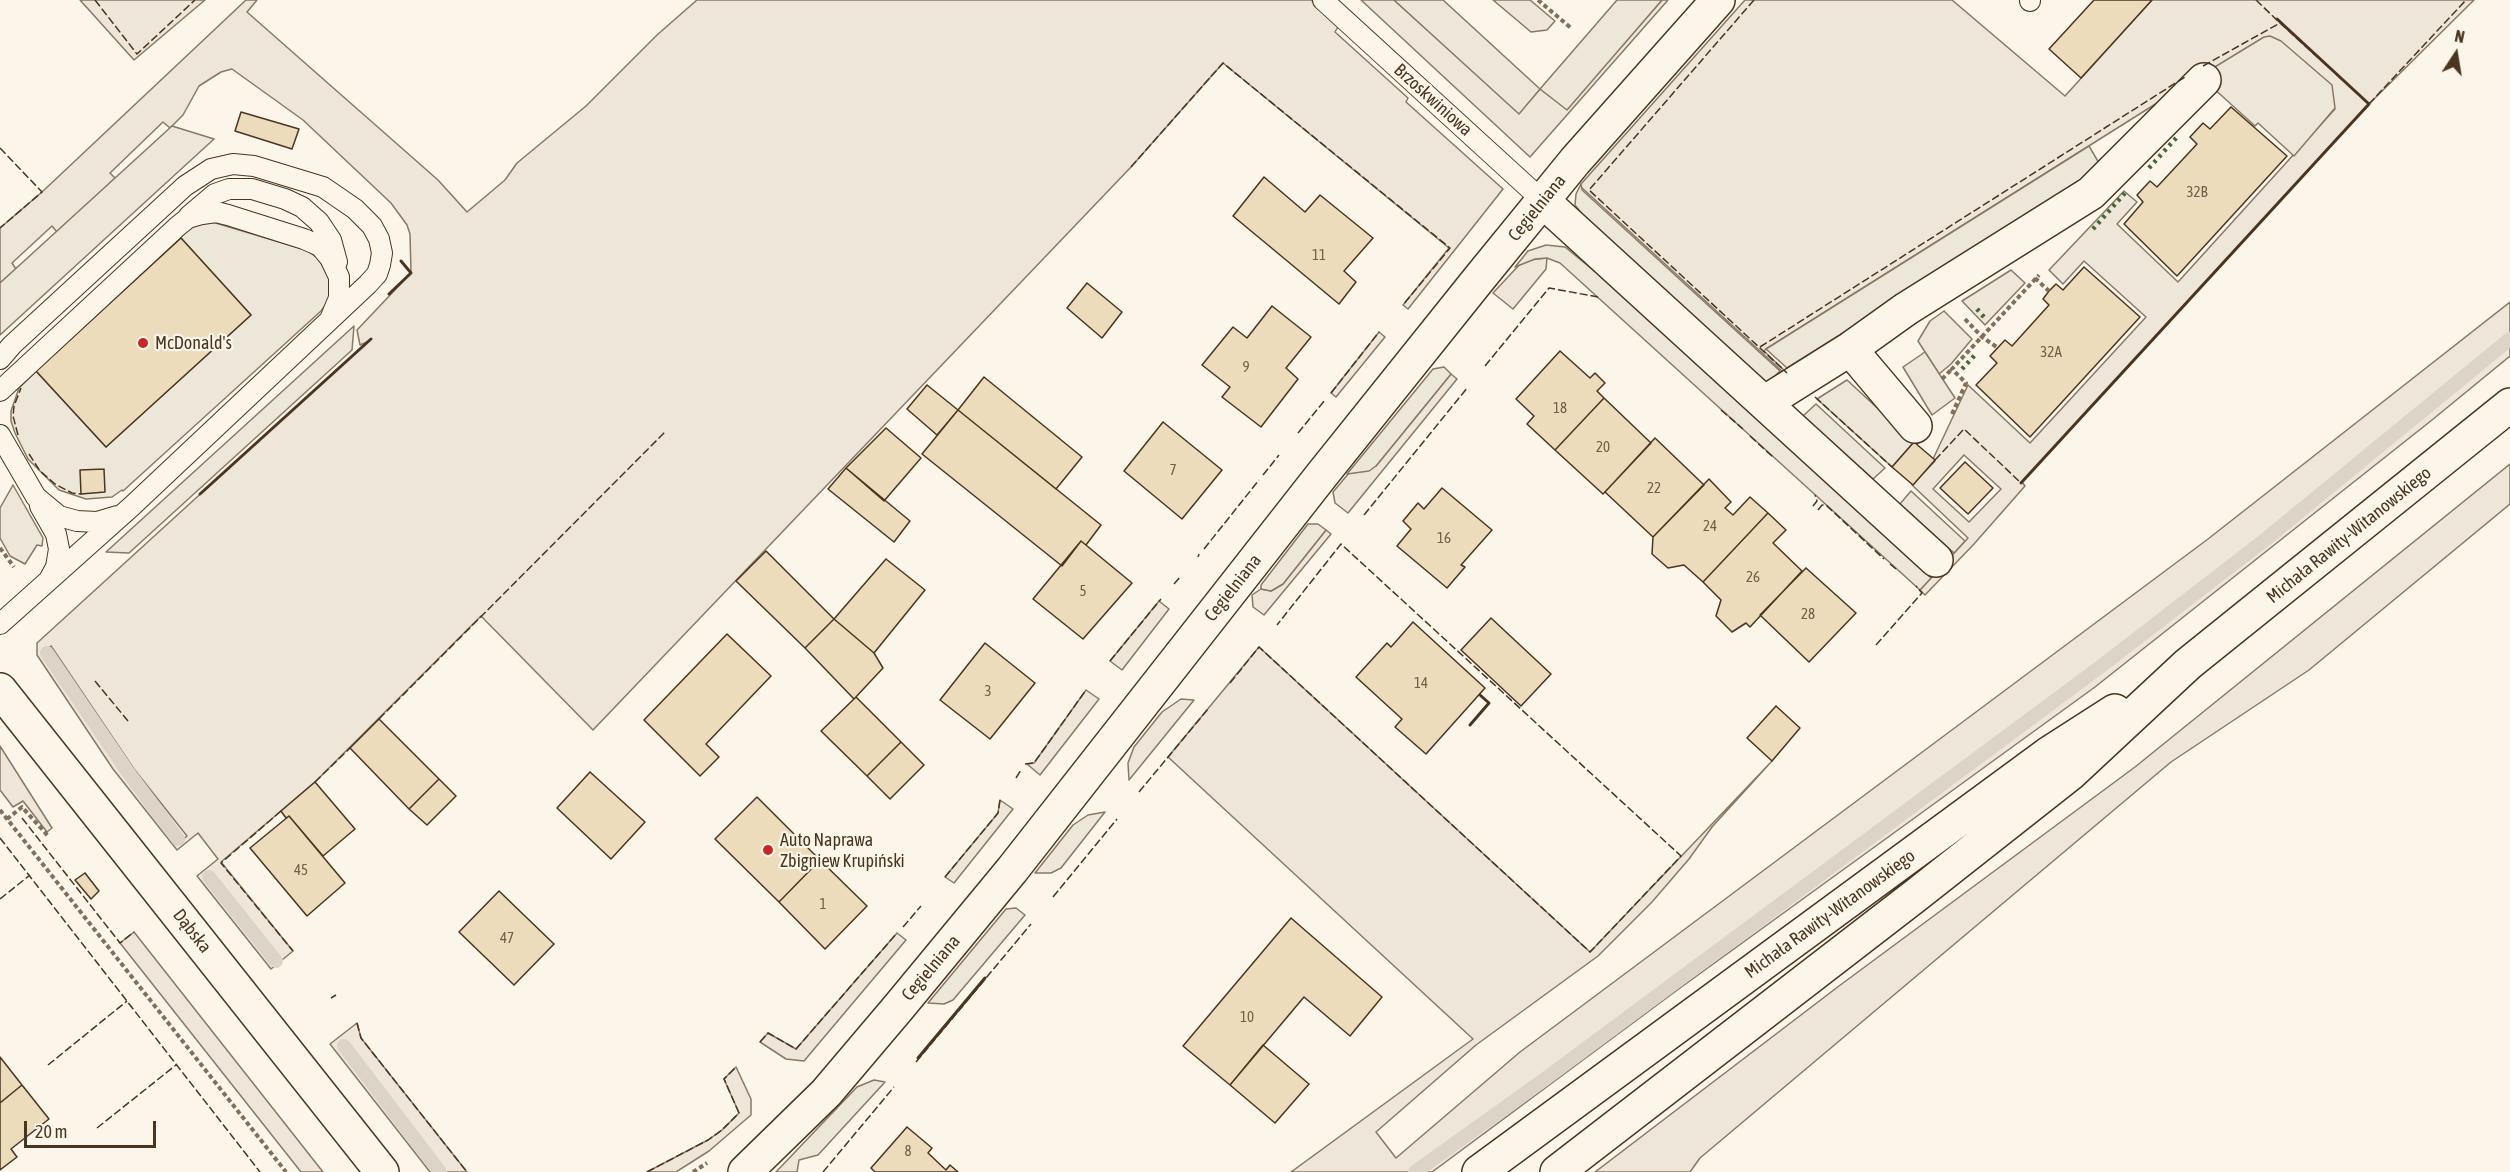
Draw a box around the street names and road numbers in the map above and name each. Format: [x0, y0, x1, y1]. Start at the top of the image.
street label: Brzoskwiniowa [1389, 59, 1477, 141]
street label: Cegielniana [1504, 170, 1570, 246]
street label: Michała Rawity-Witanowskiego [2262, 462, 2436, 608]
street label: Cegielniana [1200, 550, 1266, 626]
street label: Michała Rawity-Witanowskiego [1741, 845, 1919, 983]
street label: Dąbska [168, 905, 216, 957]
street label: Cegielniana [897, 931, 965, 1005]

